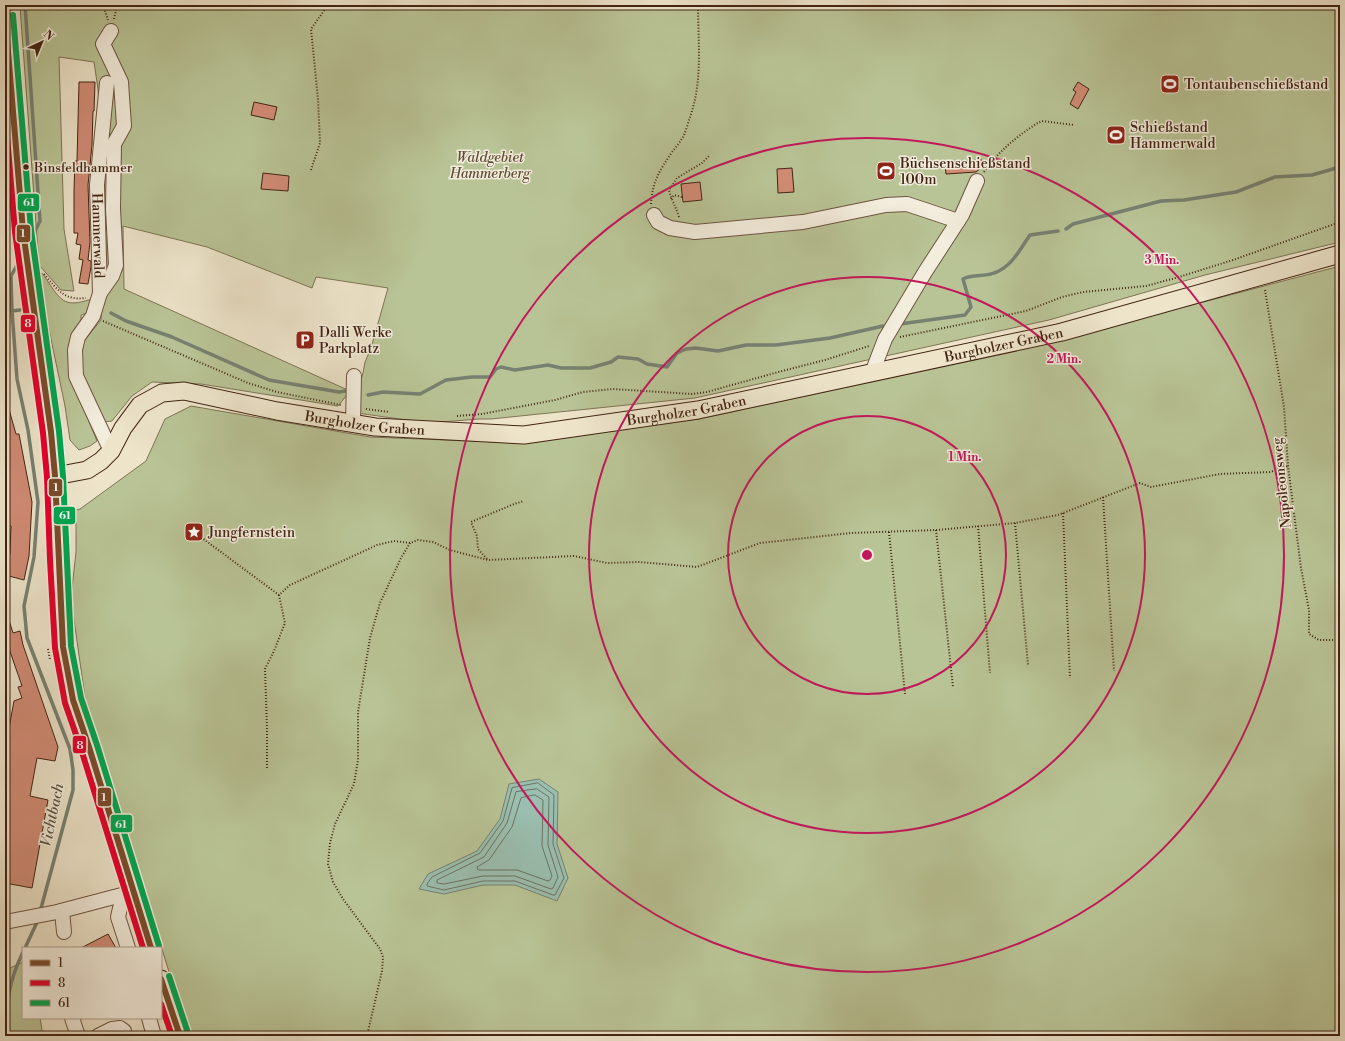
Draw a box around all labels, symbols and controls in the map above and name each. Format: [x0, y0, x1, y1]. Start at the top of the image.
north arrow [22, 22, 62, 62]
text: N [40, 27, 56, 44]
sports icon: Tontaubenschießstand [1159, 73, 1181, 95]
place label: Tontaubenschießstand [1184, 76, 1328, 94]
place label: Schießstand Hammerwald [1130, 119, 1215, 153]
sports icon: Schießstand Hammerwald [1105, 124, 1127, 146]
park label: Waldgebiet Hammerberg [449, 149, 531, 183]
place label: Büchsenschießstand 100m [899, 155, 1030, 189]
place label: Binsfeldhammer [33, 160, 133, 176]
sports icon: Büchsenschießstand 100m [875, 160, 897, 182]
marker: Binsfeldhammer [21, 162, 31, 172]
line badge: 61 [17, 193, 40, 212]
street label: Hammerwald [87, 193, 108, 279]
text: 61 [23, 196, 36, 210]
line badge: 1 [16, 224, 31, 243]
text: 1 [20, 227, 26, 241]
text: 3 Min. [1145, 253, 1179, 268]
line badge: 8 [20, 314, 36, 333]
text: 8 [24, 317, 32, 331]
place label: Dalli Werke Parkplatz [319, 324, 392, 358]
street label: Burgholzer Graben [942, 324, 1065, 367]
parking icon: Dalli Werke Parkplatz [294, 329, 316, 351]
text: 2 Min. [1046, 352, 1082, 367]
street label: Burgholzer Graben [625, 392, 749, 430]
street label: Burgholzer Graben [302, 408, 426, 440]
street label: Napoleonsweg [1268, 436, 1296, 529]
text: 1 Min. [948, 450, 982, 465]
line badge: 1 [48, 478, 63, 497]
text: 1 [53, 481, 59, 495]
line badge: 61 [53, 506, 76, 525]
text: 61 [59, 509, 72, 523]
place icon: Jungfernstein [183, 521, 205, 543]
place label: Jungfernstein [207, 524, 296, 542]
centre of rings [860, 548, 874, 562]
line badge: 8 [72, 735, 87, 754]
text: 8 [76, 739, 84, 753]
water label: Vichtbach [37, 781, 69, 848]
line badge: 1 [97, 787, 112, 807]
text: 1 [101, 791, 107, 805]
line badge: 61 [110, 814, 133, 833]
text: 61 [115, 818, 128, 832]
legend [22, 947, 162, 1019]
text: 1 [58, 956, 64, 971]
text: 8 [58, 976, 65, 991]
text: 61 [58, 996, 71, 1011]

